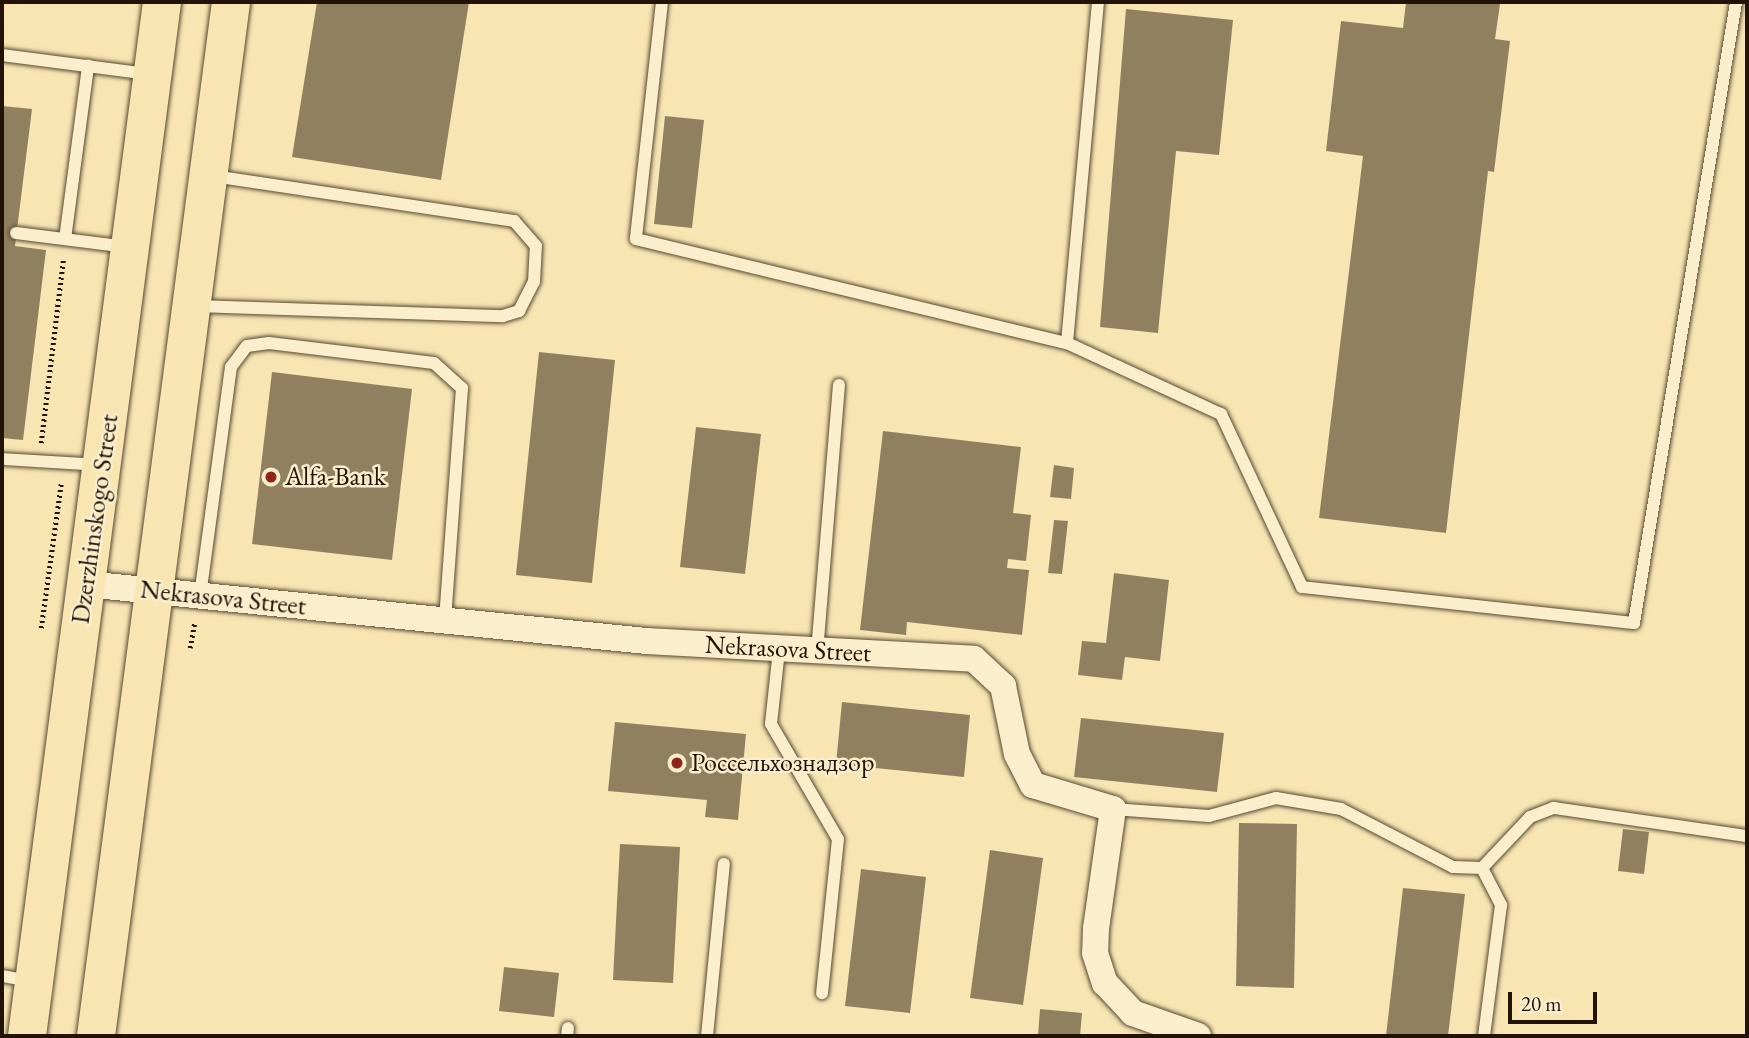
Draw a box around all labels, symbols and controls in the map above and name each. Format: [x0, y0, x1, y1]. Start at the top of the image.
street label: Dzerzhinskogo Street [65, 412, 125, 626]
place label: Alfa-Bank [285, 461, 386, 493]
marker: Alfa-Bank [263, 469, 279, 485]
street label: Nekrasova Street [139, 574, 307, 622]
street label: Nekrasova Street [704, 629, 872, 669]
place label: Россельхознадзор [691, 747, 874, 779]
marker: Россельхознадзор [669, 755, 685, 771]
scale bar [1511, 978, 1600, 1022]
text: 20 m [1521, 990, 1562, 1017]

